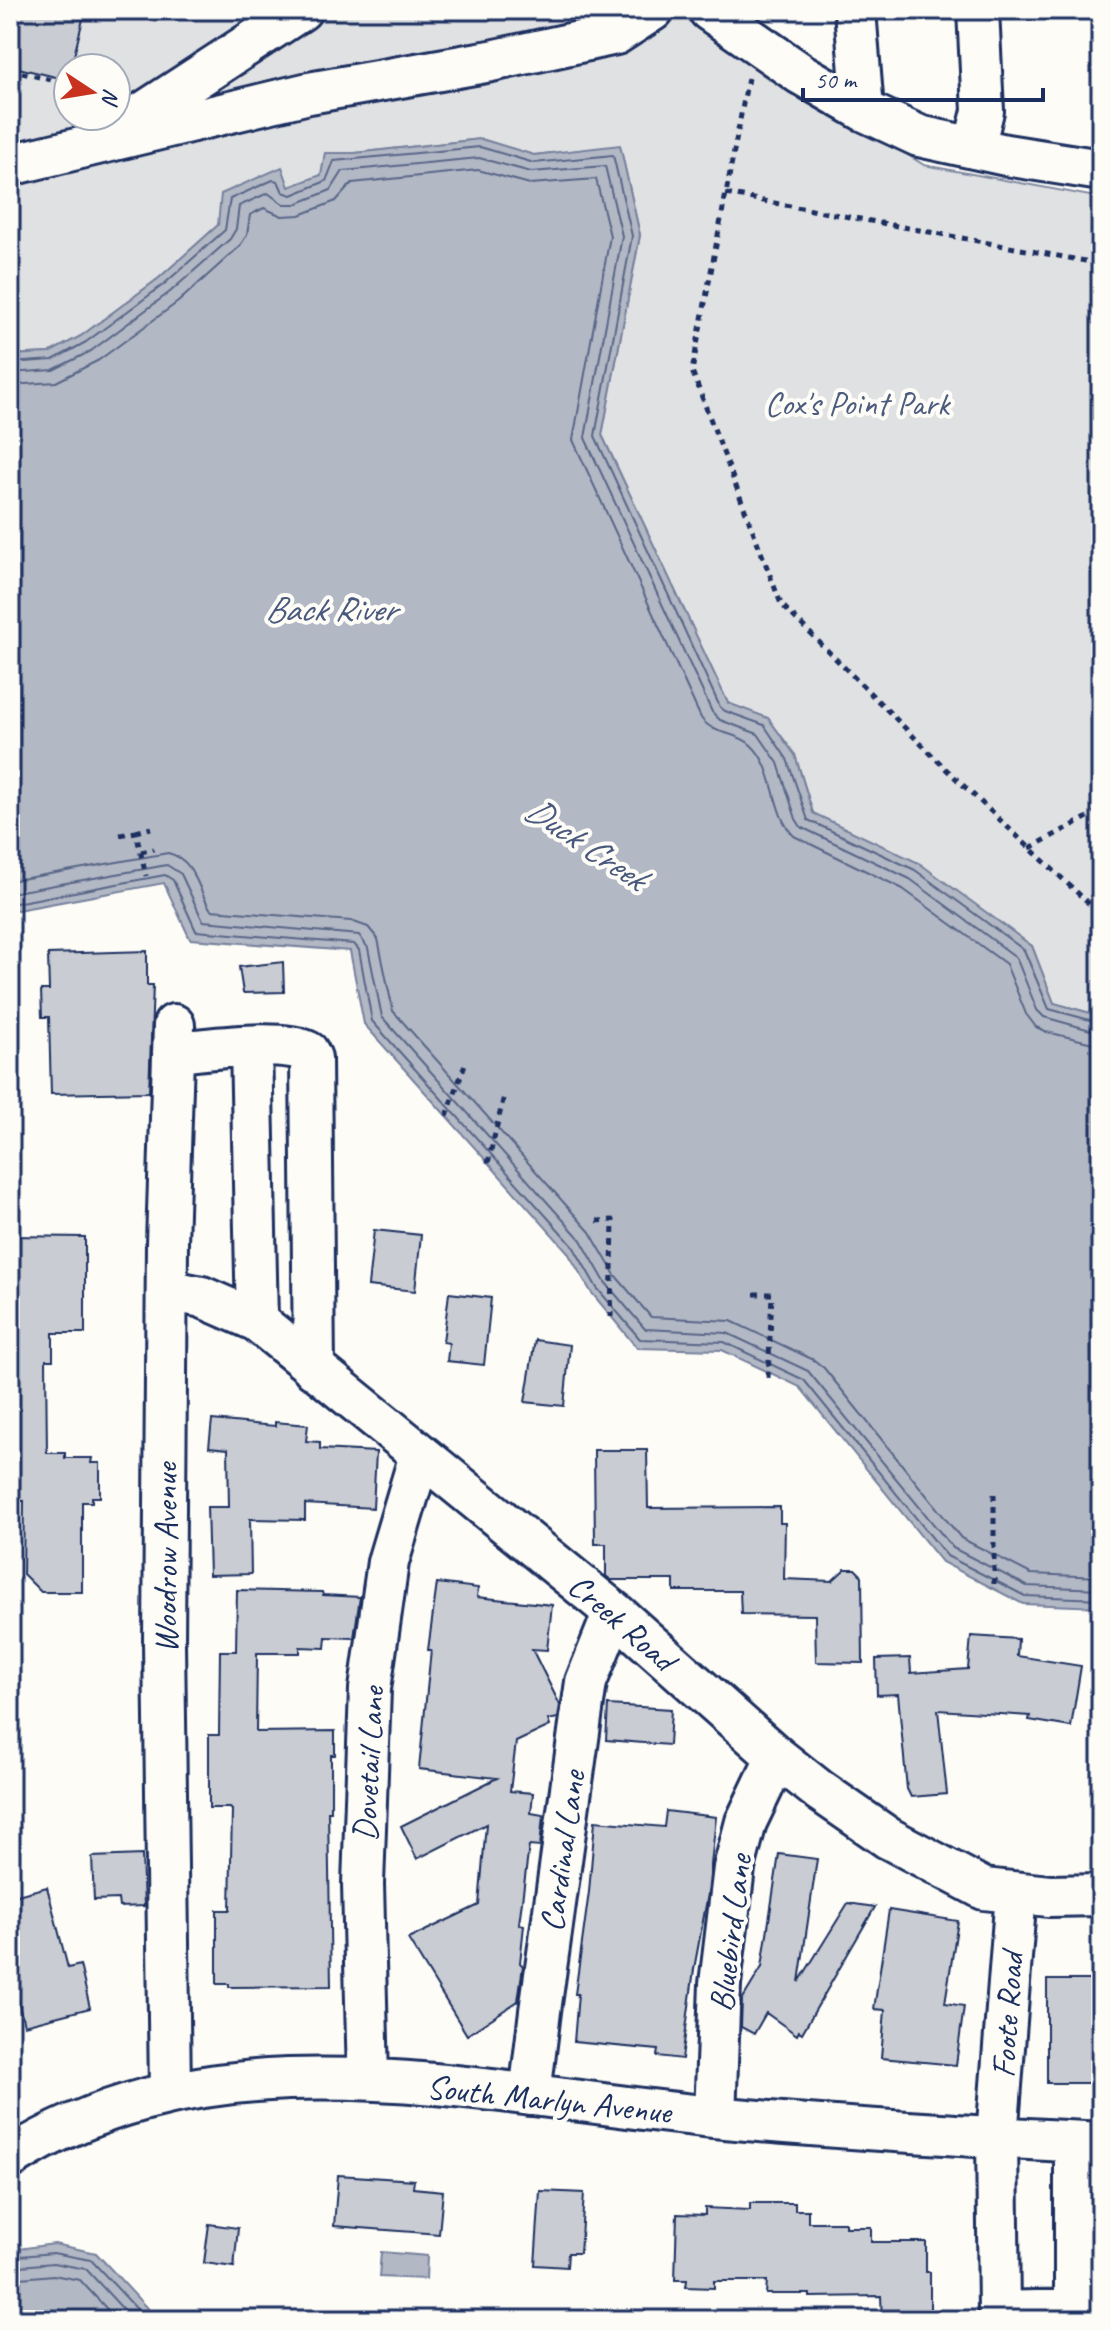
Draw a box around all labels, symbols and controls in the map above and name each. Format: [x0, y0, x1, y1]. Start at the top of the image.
north arrow [52, 52, 132, 132]
scale bar [803, 52, 1043, 102]
text: 50 m [815, 65, 858, 95]
text: N [95, 86, 126, 109]
park label: Cox's Point Park [765, 382, 952, 425]
water label: Back River [265, 586, 401, 632]
water label: Duck Creek [517, 786, 660, 903]
street label: Woodrow Avenue [144, 1461, 187, 1653]
street label: Creek Road [560, 1564, 688, 1683]
street label: Dovetail Lane [342, 1684, 394, 1842]
street label: Cardinal Lane [529, 1766, 595, 1934]
street label: Bluebird Lane [699, 1850, 761, 2014]
street label: Foote Road [981, 1945, 1033, 2079]
street label: South Marlyn Avenue [425, 2065, 675, 2133]

